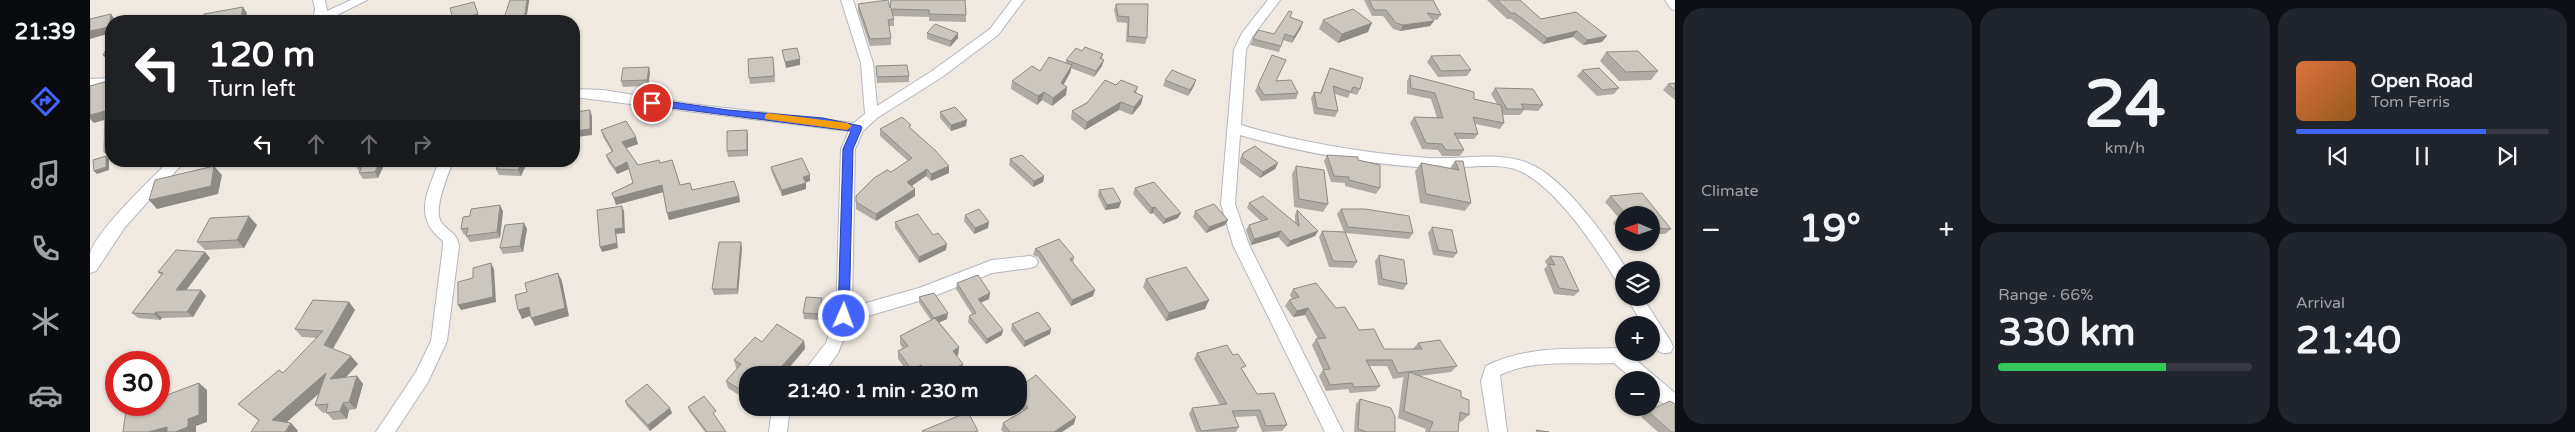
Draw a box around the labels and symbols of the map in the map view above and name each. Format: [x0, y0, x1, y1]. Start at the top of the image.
pin [631, 82, 673, 124]
north arrow [1615, 206, 1660, 251]
position arrow [817, 289, 869, 341]
speed limit sign: 30 [105, 351, 170, 416]

